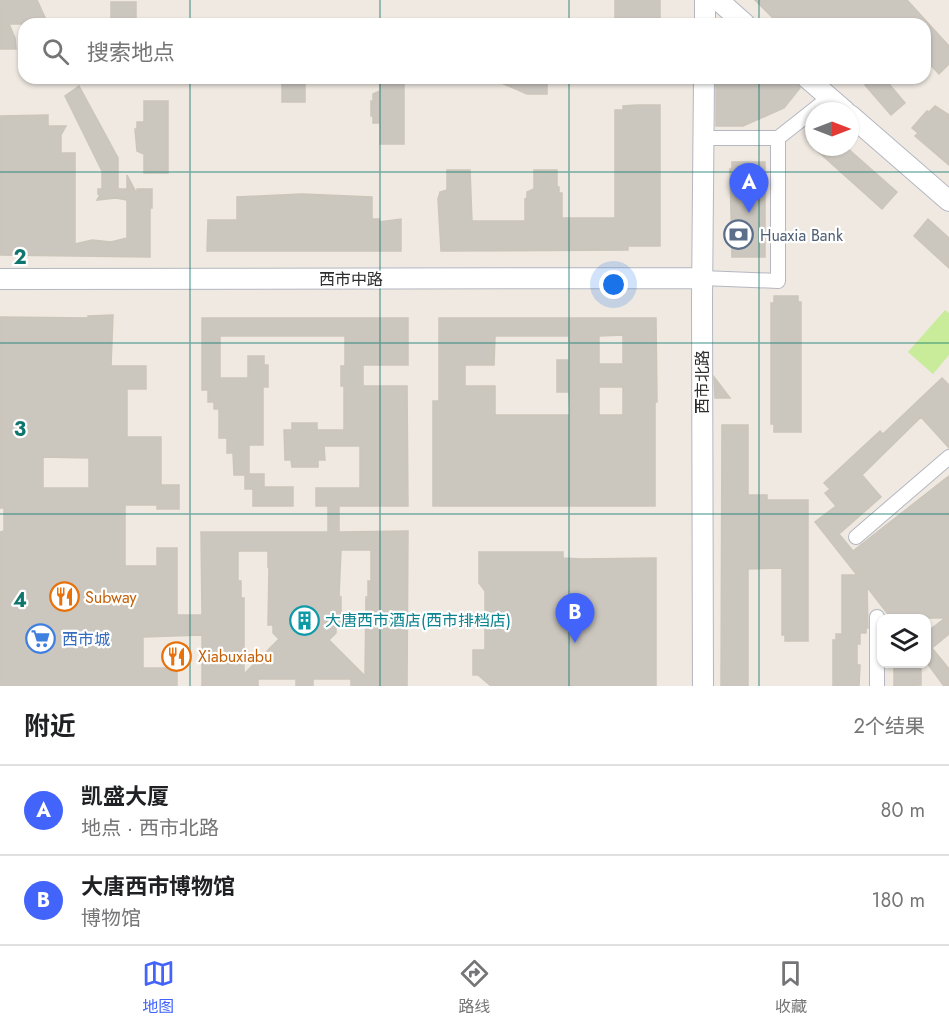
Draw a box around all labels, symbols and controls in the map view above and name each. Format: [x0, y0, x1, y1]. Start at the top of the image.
search box [18, 18, 931, 84]
icon: search [39, 35, 72, 68]
text: 搜索地点 [87, 36, 175, 68]
north arrow [805, 102, 859, 156]
pin: A [730, 164, 768, 213]
bank icon: Huaxia Bank [723, 219, 755, 251]
place label: Huaxia Bank [760, 224, 844, 247]
text: 2 [13, 243, 27, 272]
street label: 西市中路 [319, 268, 383, 291]
your location [599, 270, 628, 299]
street label: 西市北路 [691, 350, 714, 414]
text: 3 [14, 415, 26, 444]
restaurant icon: Subway [48, 581, 80, 613]
text: 4 [13, 586, 27, 615]
place label: Subway [85, 586, 138, 609]
pin: B [556, 594, 594, 643]
building icon: 大唐西市酒店(西市排档店) [288, 604, 320, 636]
place label: 大唐西市酒店(西市排档店) [325, 609, 511, 632]
map controls [877, 614, 931, 668]
button: layers [877, 614, 931, 668]
supermarket icon: 西市城 [25, 623, 57, 655]
place label: 西市城 [62, 628, 110, 651]
restaurant icon: Xiabuxiabu [161, 640, 193, 672]
place label: Xiabuxiabu [198, 645, 272, 668]
text: 附近 [24, 707, 76, 745]
text: 2个结果 [854, 712, 925, 741]
text: 凯盛大厦 [81, 780, 169, 812]
text: A [36, 796, 51, 825]
text: 80 m [880, 796, 925, 825]
text: 地点 · 西市北路 [81, 814, 219, 843]
text: 大唐西市博物馆 [81, 870, 235, 902]
text: B [37, 886, 50, 915]
text: 180 m [871, 886, 925, 915]
text: 博物馆 [81, 904, 141, 933]
tab: 地图 [142, 957, 175, 1018]
tab: 路线 [458, 957, 491, 1018]
tab: 收藏 [774, 957, 807, 1018]

